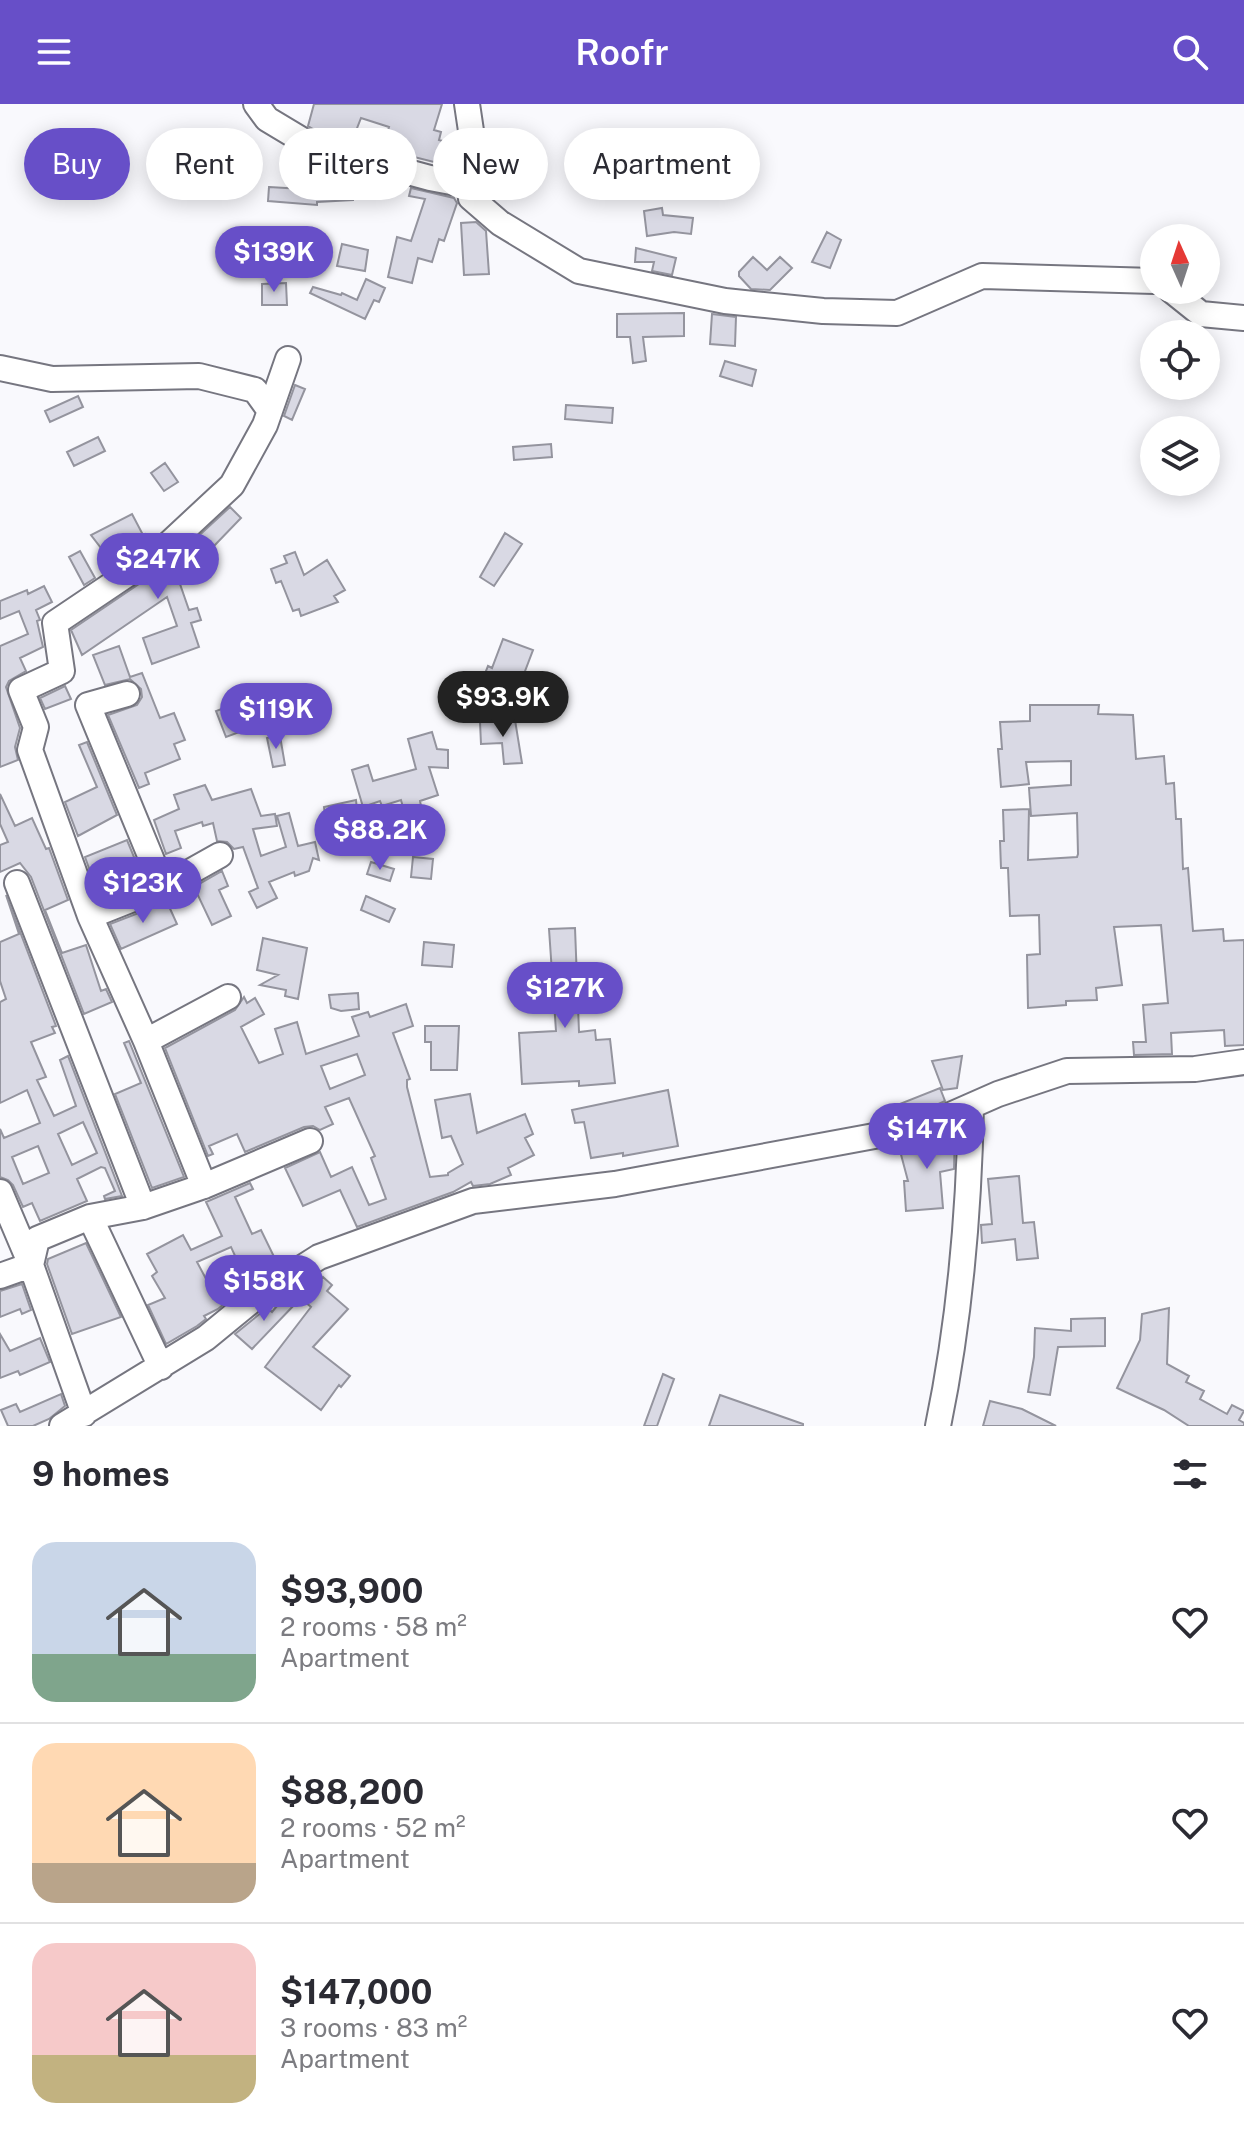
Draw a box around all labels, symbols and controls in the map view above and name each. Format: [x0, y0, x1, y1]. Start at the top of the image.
icon: menu [32, 30, 76, 74]
icon: search [1168, 30, 1212, 74]
text: Roofr [575, 31, 669, 73]
chip: Buy [24, 128, 130, 200]
chip: Rent [146, 128, 263, 200]
chip: Filters [279, 128, 417, 200]
chip: New [433, 128, 548, 200]
chip: Apartment [564, 128, 760, 200]
north arrow [1140, 224, 1220, 304]
map controls [1140, 224, 1220, 496]
pin: $139K [218, 226, 330, 294]
text: $139K [233, 236, 315, 267]
button: locate [1140, 320, 1220, 400]
button: layers [1140, 416, 1220, 496]
pin: $247K [102, 533, 214, 601]
text: $247K [115, 543, 201, 574]
pin: $93.9K [438, 671, 568, 739]
text: $93.9K [456, 681, 550, 712]
pin: $119K [220, 683, 332, 751]
text: $119K [238, 693, 314, 724]
pin: $88.2K [315, 804, 445, 872]
text: $88.2K [332, 814, 428, 845]
pin: $123K [87, 857, 199, 925]
text: $123K [102, 867, 184, 898]
pin: $127K [509, 962, 621, 1030]
text: $127K [525, 972, 605, 1003]
pin: $147K [871, 1103, 983, 1171]
text: $147K [887, 1113, 967, 1144]
pin: $158K [208, 1255, 320, 1323]
text: $158K [223, 1265, 305, 1296]
icon: filters [1168, 1452, 1212, 1496]
text: 9 homes [32, 1454, 170, 1494]
text: $93,900 [280, 1571, 423, 1611]
icon: home [96, 1574, 192, 1670]
icon: heart [1168, 1600, 1212, 1644]
text: 2 rooms · 58 m² [280, 1611, 467, 1642]
text: Apartment [280, 1642, 410, 1673]
text: $88,200 [280, 1772, 424, 1812]
icon: home [96, 1775, 192, 1871]
icon: heart [1168, 1801, 1212, 1845]
text: 2 rooms · 52 m² [280, 1812, 466, 1843]
text: Apartment [280, 1843, 410, 1874]
text: $147,000 [280, 1972, 432, 2012]
icon: home [96, 1975, 192, 2071]
icon: heart [1168, 2001, 1212, 2045]
text: 3 rooms · 83 m² [280, 2012, 467, 2043]
text: Apartment [280, 2043, 410, 2074]

